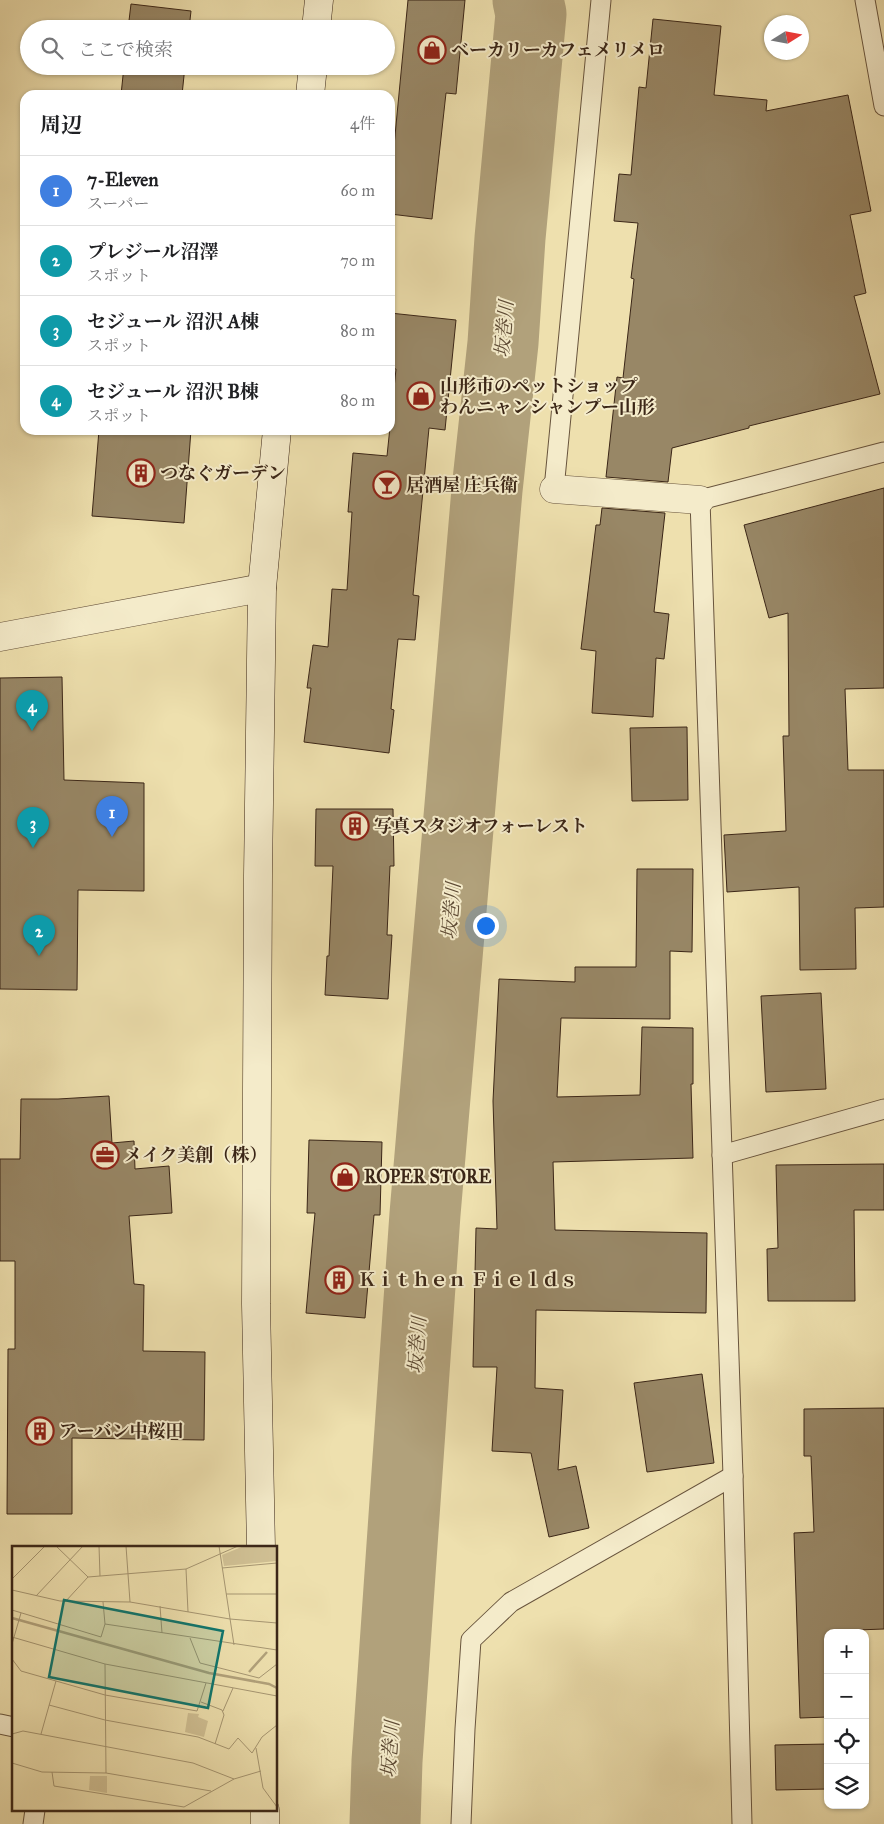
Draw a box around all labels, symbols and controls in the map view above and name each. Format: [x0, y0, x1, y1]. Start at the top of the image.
north arrow [764, 15, 809, 60]
search box [20, 20, 395, 75]
icon: search [38, 34, 66, 62]
shop icon: ベーカリーカフェメリメロ [417, 35, 447, 65]
text: ここで検索 [78, 38, 173, 61]
place label: ベーカリーカフェメリメロ [451, 39, 665, 61]
text: 周辺 [40, 112, 82, 138]
text: 4件 [350, 114, 375, 133]
text: 7-Eleven [87, 168, 159, 191]
text: 1 [53, 181, 59, 200]
text: 60 m [341, 181, 375, 200]
text: スーパー [87, 194, 149, 213]
text: プレジール沼澤 [87, 240, 218, 263]
text: 2 [52, 251, 60, 270]
text: 70 m [340, 251, 375, 270]
text: スポット [87, 266, 151, 285]
water label: 坂巻川 [490, 298, 518, 358]
text: セジュール 沼沢 A棟 [87, 310, 259, 333]
text: 3 [53, 321, 59, 340]
text: 80 m [340, 321, 375, 340]
text: スポット [87, 336, 151, 355]
place label: 山形市のペットショップ わんニャンシャンプー山形 [440, 375, 655, 418]
text: セジュール 沼沢 B棟 [87, 380, 259, 403]
shop icon: 山形市のペットショップ わんニャンシャンプー山形 [406, 381, 436, 411]
text: 4 [52, 391, 60, 410]
text: 80 m [340, 391, 375, 410]
text: スポット [87, 406, 151, 425]
building icon: つなぐガーデン [126, 458, 156, 488]
place label: つなぐガーデン [160, 462, 286, 484]
bar icon: 居酒屋 庄兵衛 [372, 470, 402, 500]
place label: 居酒屋 庄兵衛 [406, 474, 518, 496]
pin: 4 [16, 690, 48, 731]
pin: 1 [96, 796, 128, 837]
pin: 3 [17, 807, 49, 848]
building icon: 写真スタジオフォーレスト [340, 811, 370, 841]
place label: 写真スタジオフォーレスト [374, 815, 588, 837]
water label: 坂巻川 [437, 880, 465, 940]
your location [473, 913, 499, 939]
pin: 2 [23, 915, 55, 956]
office icon: メイク美創（株） [90, 1140, 120, 1170]
place label: メイク美創（株） [124, 1144, 267, 1166]
shop icon: ROPER STORE [330, 1162, 360, 1192]
place label: ROPER STORE [364, 1166, 491, 1188]
building icon: Ｋｉｔｈｅｎ Ｆｉｅｌｄｓ [324, 1265, 354, 1295]
place label: Ｋｉｔｈｅｎ Ｆｉｅｌｄｓ [358, 1269, 578, 1291]
water label: 坂巻川 [404, 1314, 431, 1374]
building icon: アーバン中桜田 [25, 1416, 55, 1446]
place label: アーバン中桜田 [59, 1420, 184, 1442]
inset map [12, 1546, 278, 1812]
map controls [824, 1629, 869, 1809]
button: + [824, 1629, 869, 1674]
button: − [824, 1674, 869, 1719]
water label: 坂巻川 [377, 1718, 404, 1778]
button: locate [824, 1719, 869, 1764]
button: layers [824, 1764, 869, 1809]

